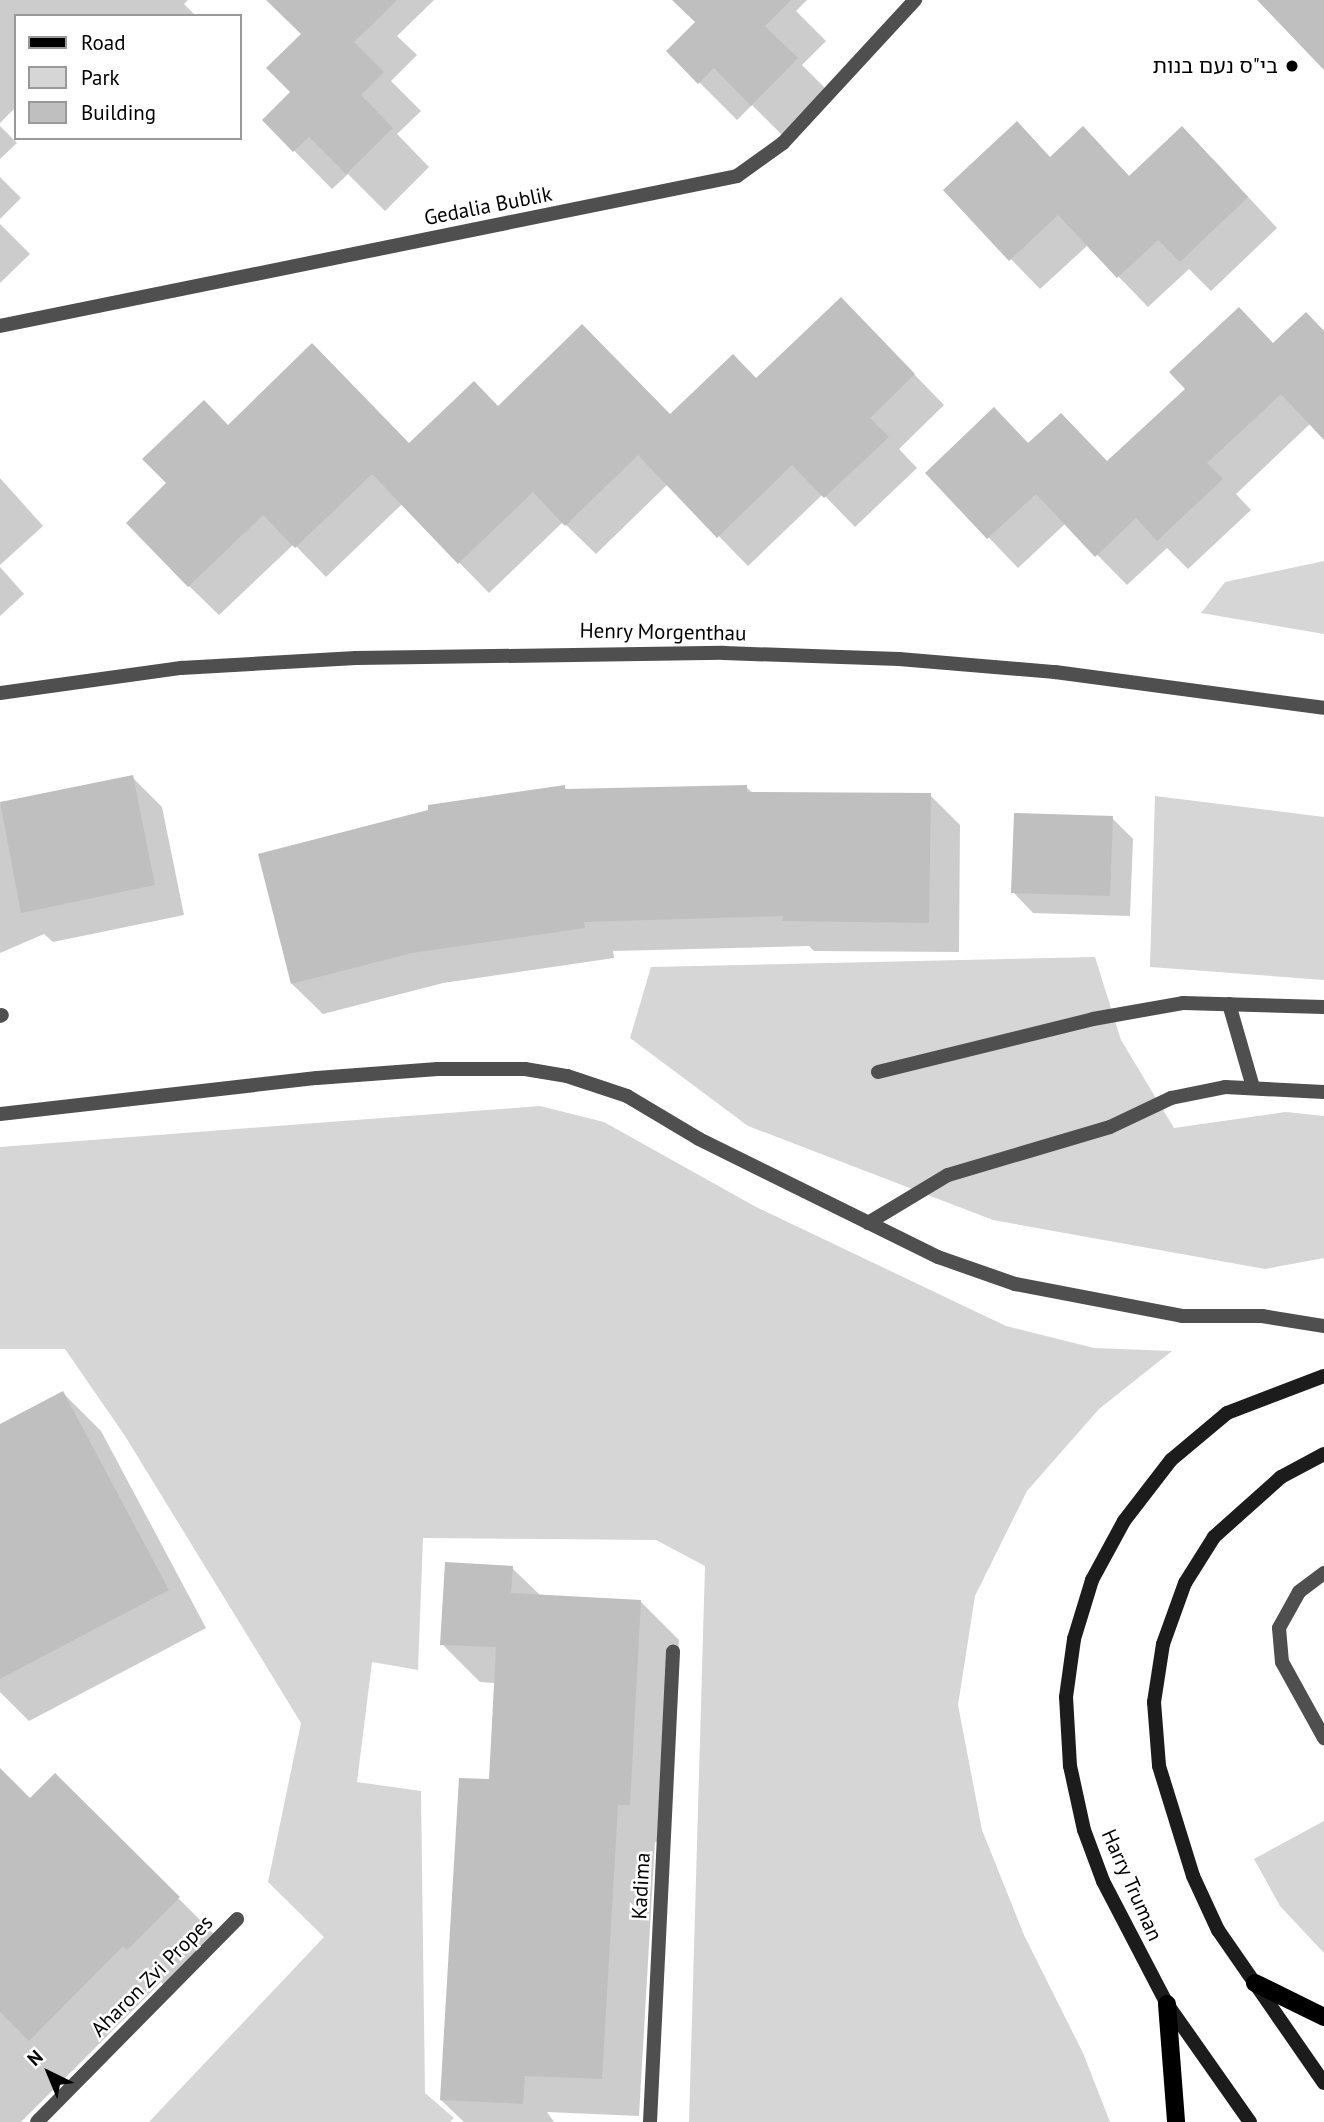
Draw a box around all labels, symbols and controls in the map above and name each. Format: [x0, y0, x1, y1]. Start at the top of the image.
legend [14, 14, 242, 140]
text: Road [81, 29, 125, 56]
place label: בי"ס נעם בנות [1153, 53, 1278, 79]
marker: בי"ס נעם בנות [1284, 58, 1300, 74]
text: Park [81, 64, 120, 91]
text: Building [81, 99, 156, 126]
street label: Gedalia Bublik [422, 181, 554, 231]
street label: Henry Morgenthau [579, 618, 747, 646]
street label: Harry Truman [1096, 1825, 1168, 1945]
street label: Kadima [627, 1852, 655, 1920]
street label: Aharon Zvi Propes [86, 1910, 218, 2042]
north arrow [14, 2038, 84, 2108]
text: N [22, 2045, 47, 2071]

